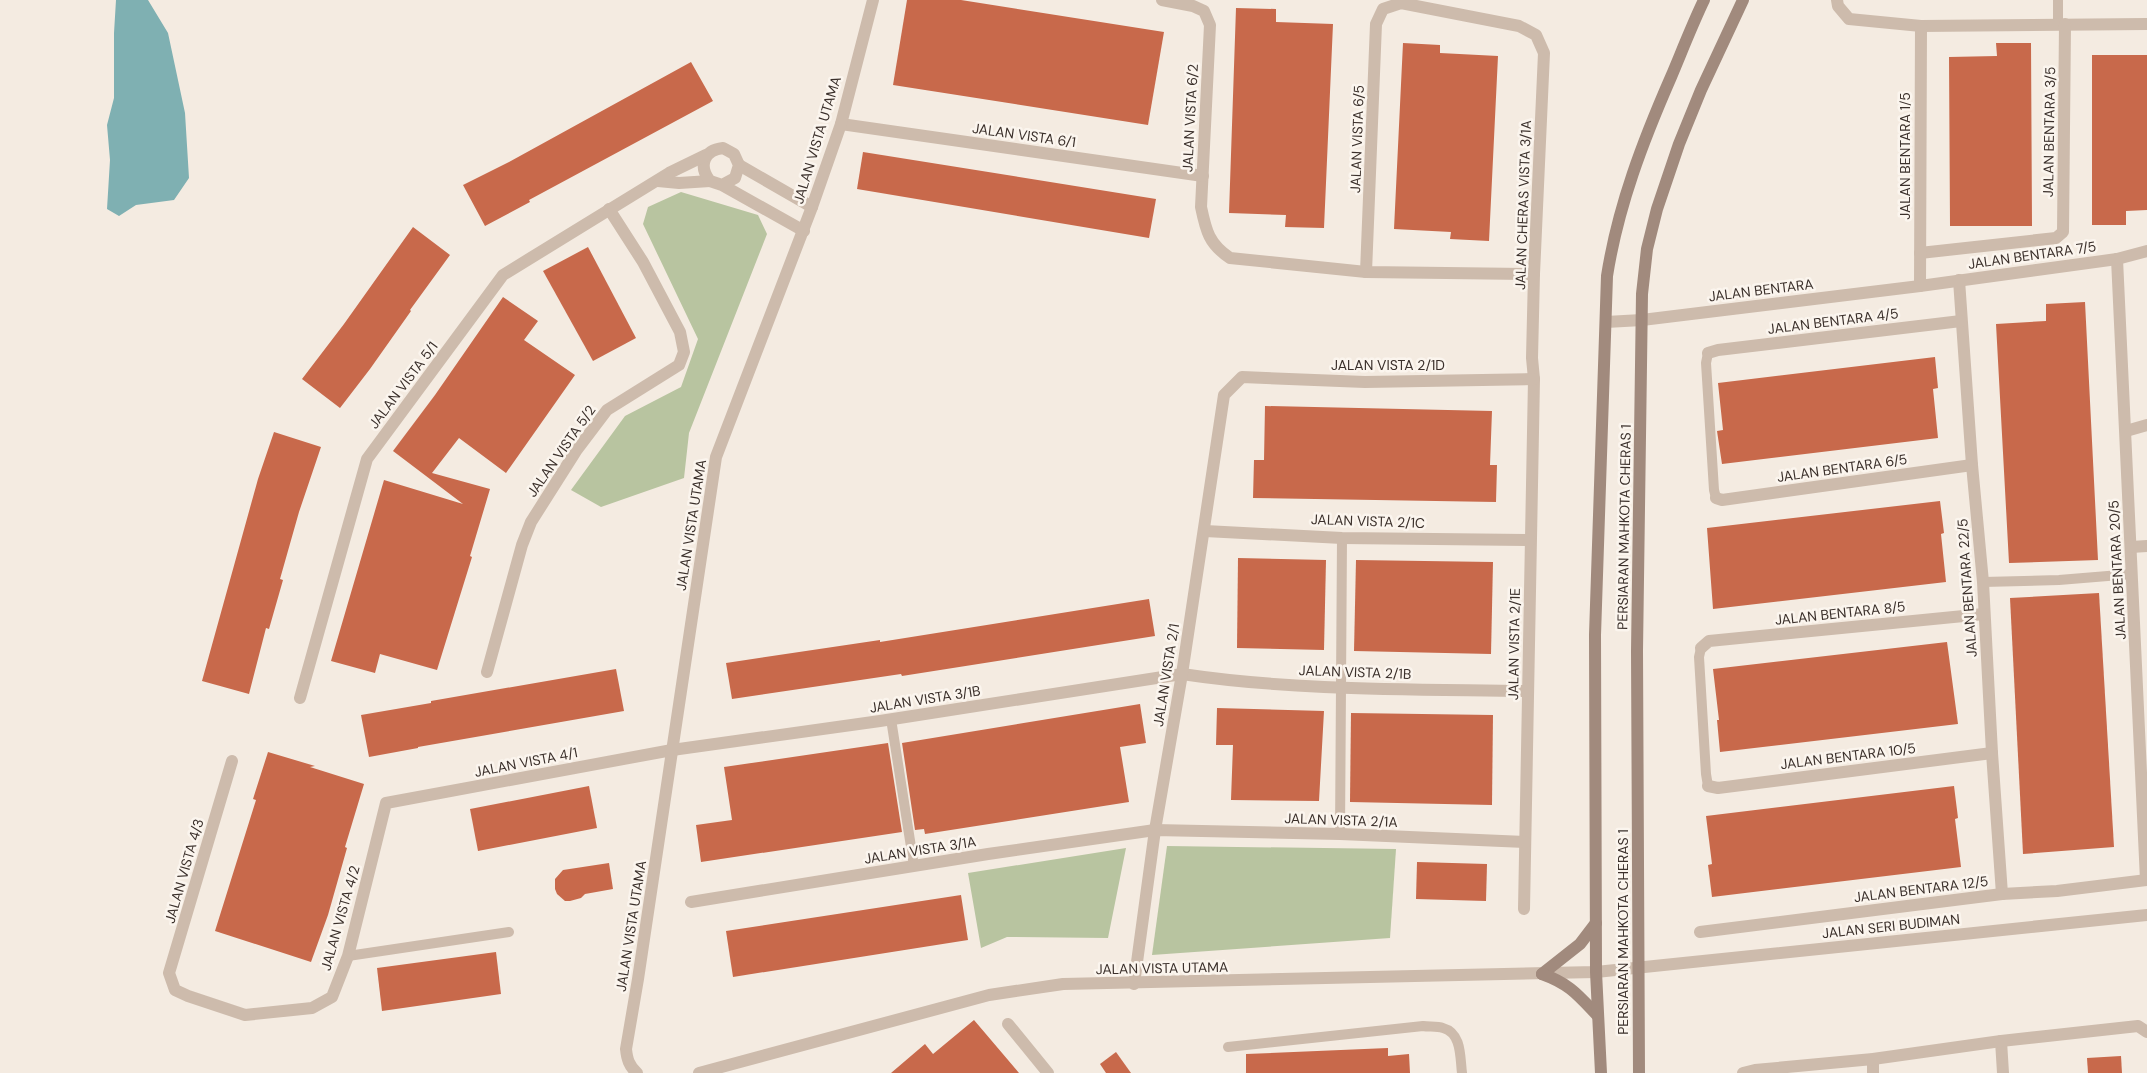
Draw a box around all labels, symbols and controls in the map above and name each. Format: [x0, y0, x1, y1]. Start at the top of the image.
street label: JALAN VISTA 6/2 [1178, 64, 1202, 172]
street label: JALAN BENTARA 3/5 [2039, 67, 2059, 197]
street label: JALAN VISTA UTAMA [789, 74, 845, 206]
street label: JALAN VISTA 6/5 [1346, 85, 1368, 193]
street label: JALAN BENTARA 1/5 [1896, 92, 1914, 220]
street label: JALAN VISTA 6/1 [971, 119, 1077, 151]
street label: JALAN CHERAS VISTA 3/1A [1511, 120, 1535, 290]
street label: JALAN BENTARA 7/5 [1967, 237, 2097, 273]
street label: JALAN BENTARA [1707, 275, 1815, 305]
street label: JALAN BENTARA 4/5 [1767, 304, 1899, 338]
street label: JALAN VISTA 5/1 [364, 338, 442, 432]
street label: JALAN VISTA 2/1D [1331, 356, 1445, 374]
street label: JALAN VISTA 5/2 [523, 402, 599, 500]
street label: PERSIARAN MAHKOTA CHERAS 1 [1613, 424, 1635, 630]
street label: JALAN BENTARA 6/5 [1776, 450, 1908, 486]
street label: JALAN VISTA UTAMA [672, 458, 710, 592]
street label: JALAN BENTARA 20/5 [2104, 500, 2130, 640]
street label: JALAN VISTA 2/1C [1311, 510, 1425, 532]
street label: JALAN BENTARA 22/5 [1953, 518, 1981, 658]
street label: JALAN VISTA 2/1E [1504, 588, 1524, 700]
street label: JALAN BENTARA 8/5 [1774, 597, 1906, 629]
street label: JALAN VISTA 2/1 [1149, 622, 1183, 728]
street label: JALAN VISTA 2/1B [1298, 661, 1412, 683]
street label: JALAN VISTA 3/1B [868, 681, 982, 717]
street label: JALAN BENTARA 10/5 [1779, 739, 1917, 773]
street label: JALAN VISTA 4/1 [473, 743, 579, 781]
street label: JALAN VISTA 2/1A [1284, 809, 1398, 831]
street label: JALAN VISTA 4/3 [160, 817, 208, 925]
street label: PERSIARAN MAHKOTA CHERAS 1 [1614, 829, 1632, 1035]
street label: JALAN VISTA 3/1A [863, 832, 977, 868]
street label: JALAN VISTA UTAMA [612, 859, 650, 993]
street label: JALAN VISTA 4/2 [316, 863, 364, 973]
street label: JALAN BENTARA 12/5 [1853, 872, 1989, 906]
street label: JALAN SERI BUDIMAN [1821, 910, 1961, 942]
street label: JALAN VISTA UTAMA [1096, 958, 1228, 978]

